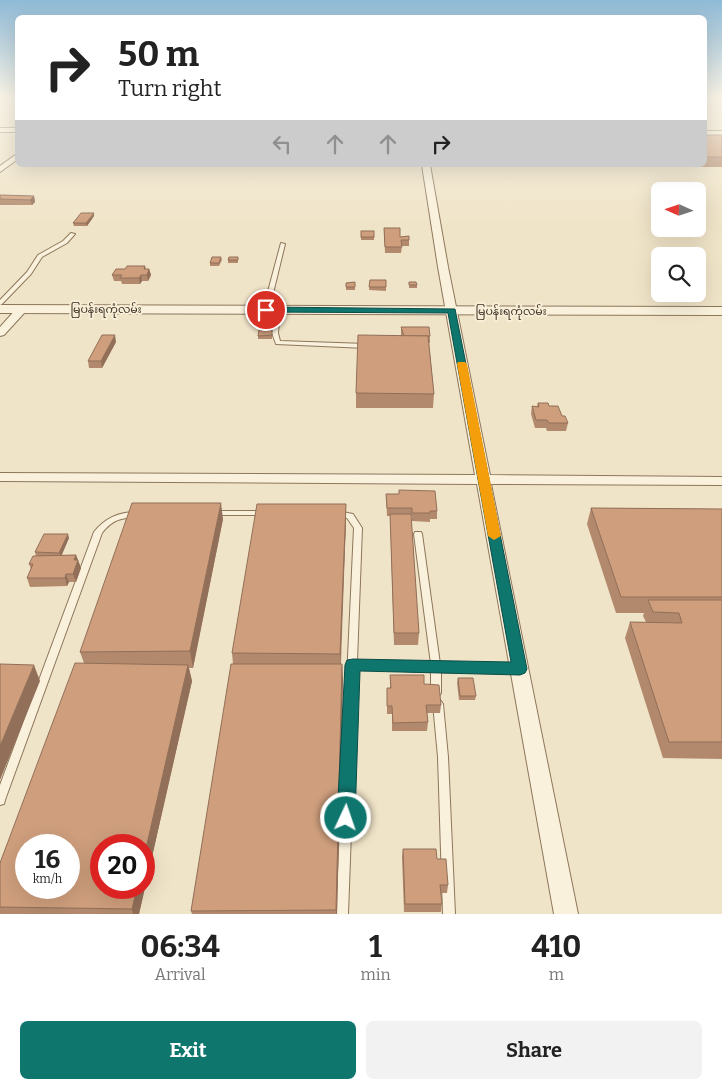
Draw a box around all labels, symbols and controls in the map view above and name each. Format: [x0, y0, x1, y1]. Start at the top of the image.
text: 50 m [118, 33, 199, 75]
icon: right [35, 35, 100, 100]
text: Turn right [118, 75, 221, 102]
icon: left [268, 130, 296, 158]
icon: ahead [321, 130, 349, 158]
icon: ahead [374, 130, 402, 158]
icon: right [427, 130, 455, 158]
north arrow [651, 182, 706, 238]
map controls [651, 182, 706, 302]
button: search [651, 247, 706, 302]
pin [245, 289, 287, 331]
icon: arrive [252, 296, 280, 324]
street label: မြပန်းရကုံလမ်း [70, 302, 142, 318]
street label: မြပန်းရကုံလမ်း [475, 304, 547, 320]
position arrow [319, 791, 371, 843]
speed limit sign: 20 [90, 834, 155, 899]
text: 16 [35, 845, 60, 875]
text: km/h [33, 872, 62, 886]
text: 06:34 [141, 929, 220, 965]
text: 1 [369, 929, 382, 965]
text: 410 [531, 929, 581, 965]
text: Arrival [155, 965, 206, 984]
text: min [360, 965, 391, 984]
text: m [549, 965, 564, 984]
button: Exit [20, 1021, 356, 1079]
button: Share [366, 1021, 702, 1079]

